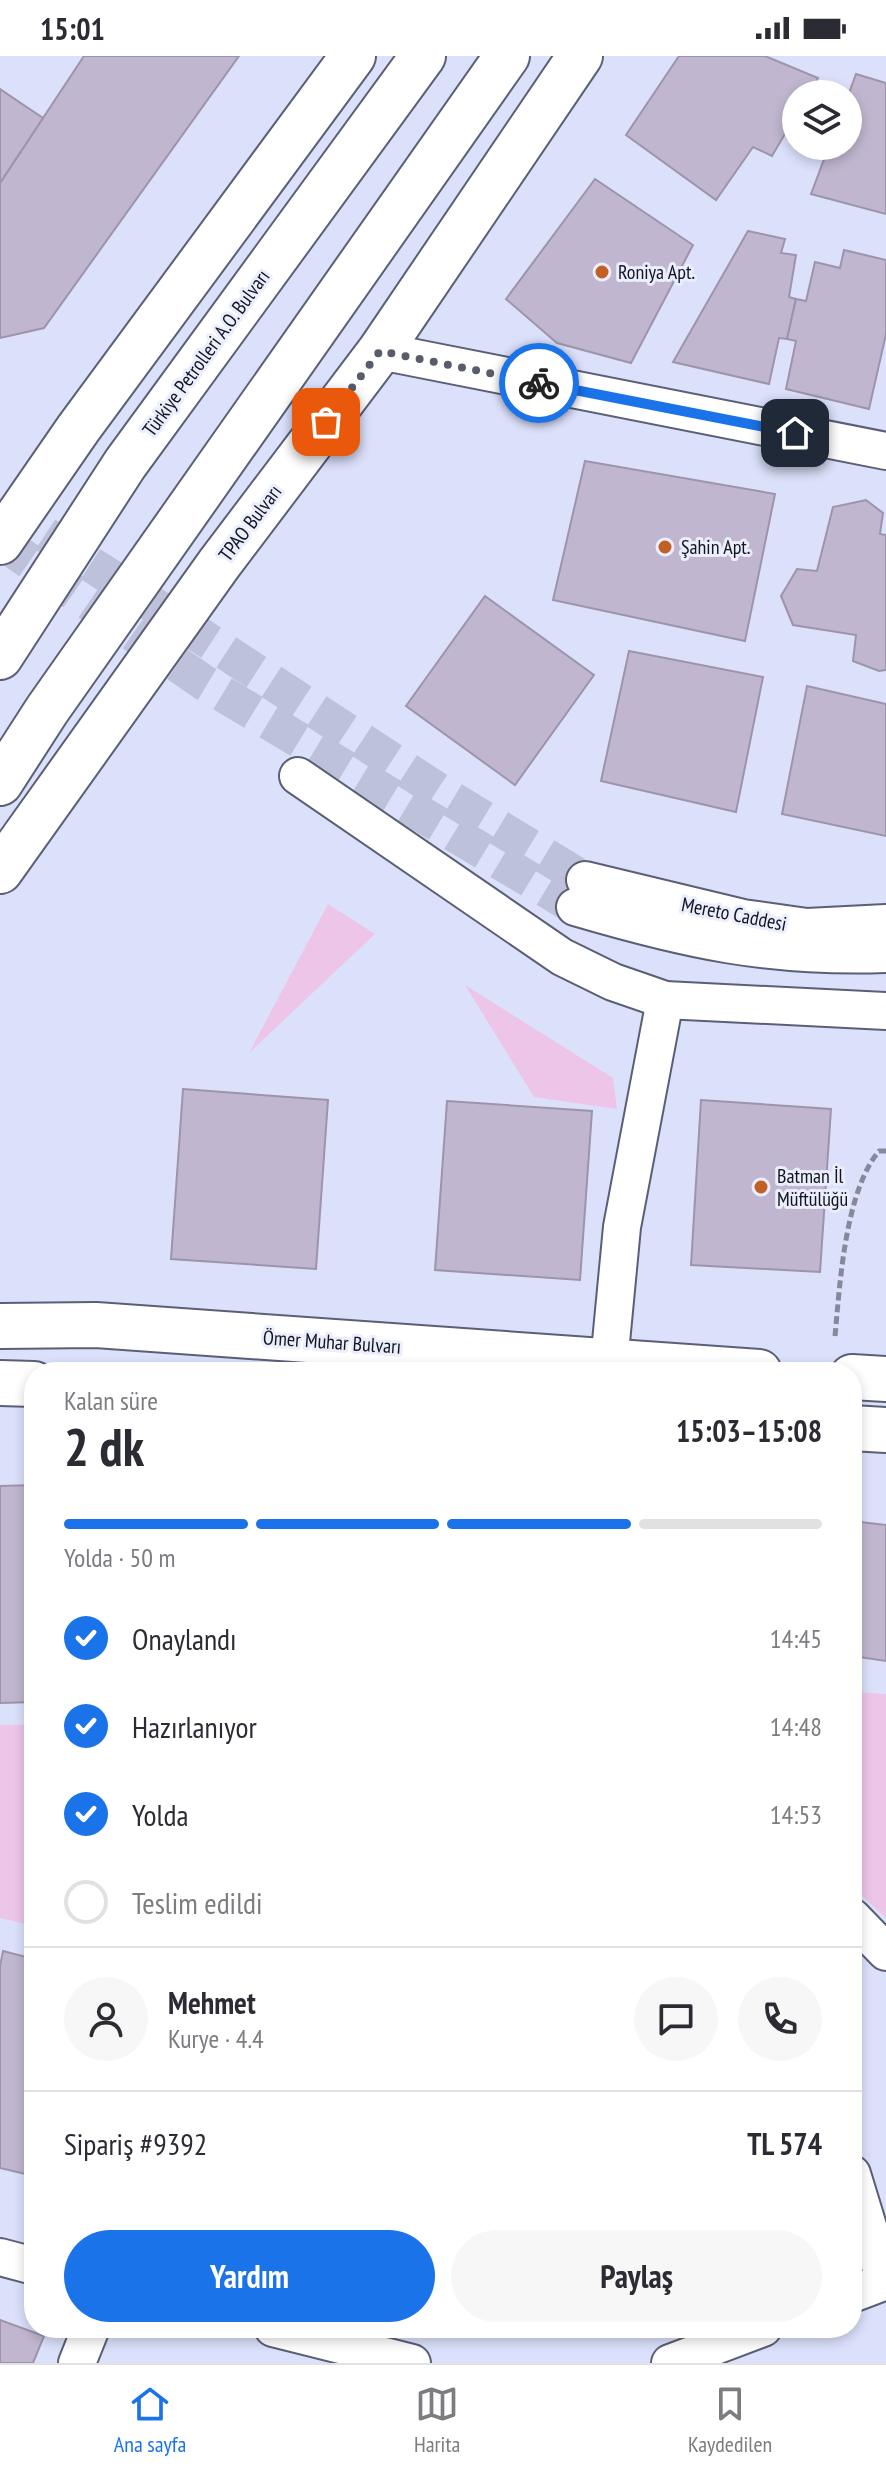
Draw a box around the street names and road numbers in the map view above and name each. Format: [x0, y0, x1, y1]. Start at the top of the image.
street label: Türkiye Petrolleri A.O. Bulvarı [137, 264, 275, 442]
street label: TPAO Bulvarı [213, 479, 287, 567]
street label: Mereto Caddesi [679, 891, 789, 937]
street label: Ömer Muhar Bulvarı [262, 1324, 402, 1360]

